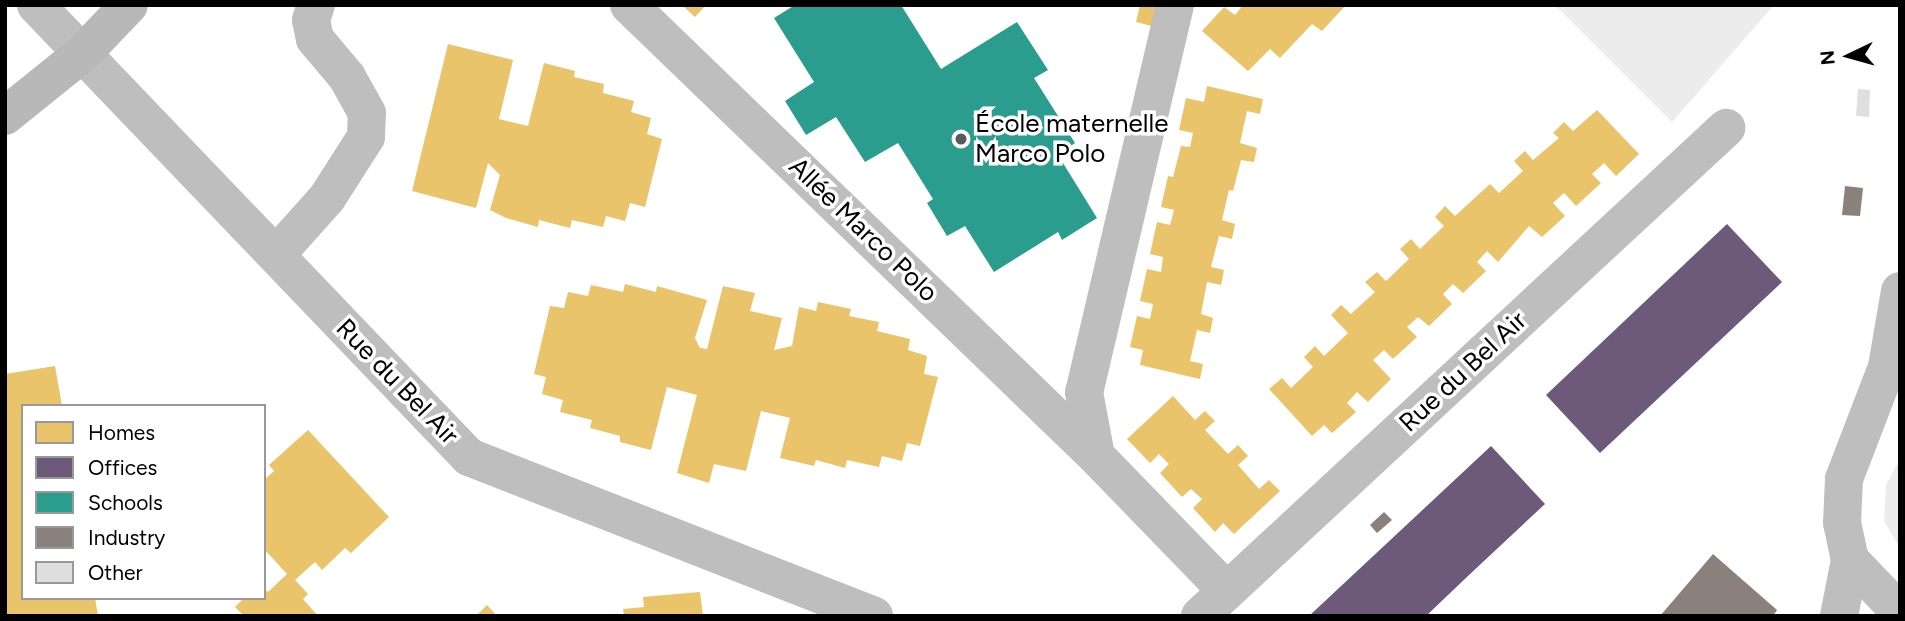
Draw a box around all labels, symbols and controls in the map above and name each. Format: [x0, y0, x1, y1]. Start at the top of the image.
north arrow [1814, 21, 1884, 91]
text: N [1815, 50, 1840, 66]
place label: École maternelle Marco Polo [975, 108, 1168, 170]
marker: École maternelle Marco Polo [953, 131, 969, 147]
street label: Allée Marco Polo [782, 151, 944, 309]
street label: Rue du Bel Air [1393, 305, 1533, 439]
street label: Rue du Bel Air [329, 313, 465, 451]
legend [21, 404, 266, 600]
text: Homes [88, 420, 155, 445]
text: Offices [88, 455, 157, 480]
text: Schools [88, 490, 163, 515]
text: Industry [88, 525, 165, 550]
text: Other [88, 560, 143, 585]

